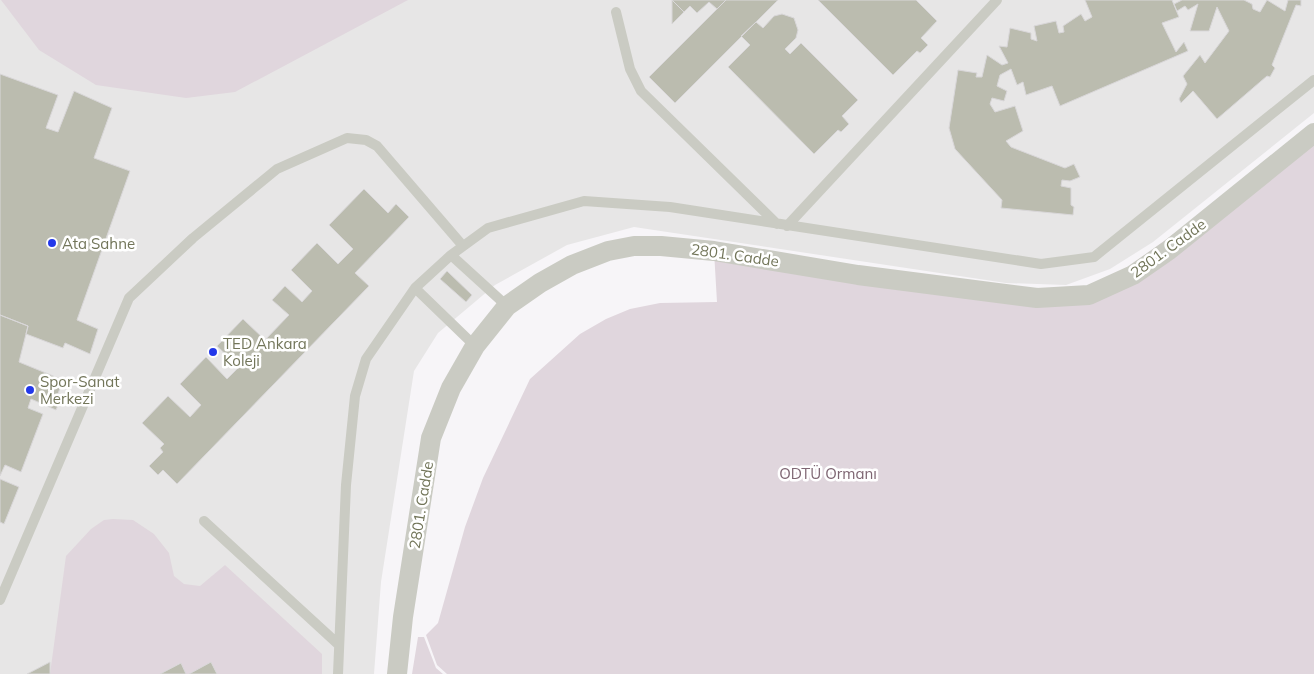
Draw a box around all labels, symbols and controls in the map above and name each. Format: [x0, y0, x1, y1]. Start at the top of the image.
street label: 2801. Cadde [1127, 214, 1209, 282]
place label: Ata Sahne [62, 234, 135, 253]
marker: Ata Sahne [46, 237, 58, 249]
street label: 2801. Cadde [690, 239, 780, 271]
place label: TED Ankara Koleji [223, 334, 307, 370]
marker: TED Ankara Koleji [207, 346, 219, 358]
place label: Spor-Sanat Merkezi [40, 372, 120, 408]
marker: Spor-Sanat Merkezi [24, 384, 36, 396]
street label: 2801. Cadde [405, 460, 437, 550]
park label: ODTÜ Ormanı [779, 464, 877, 483]

